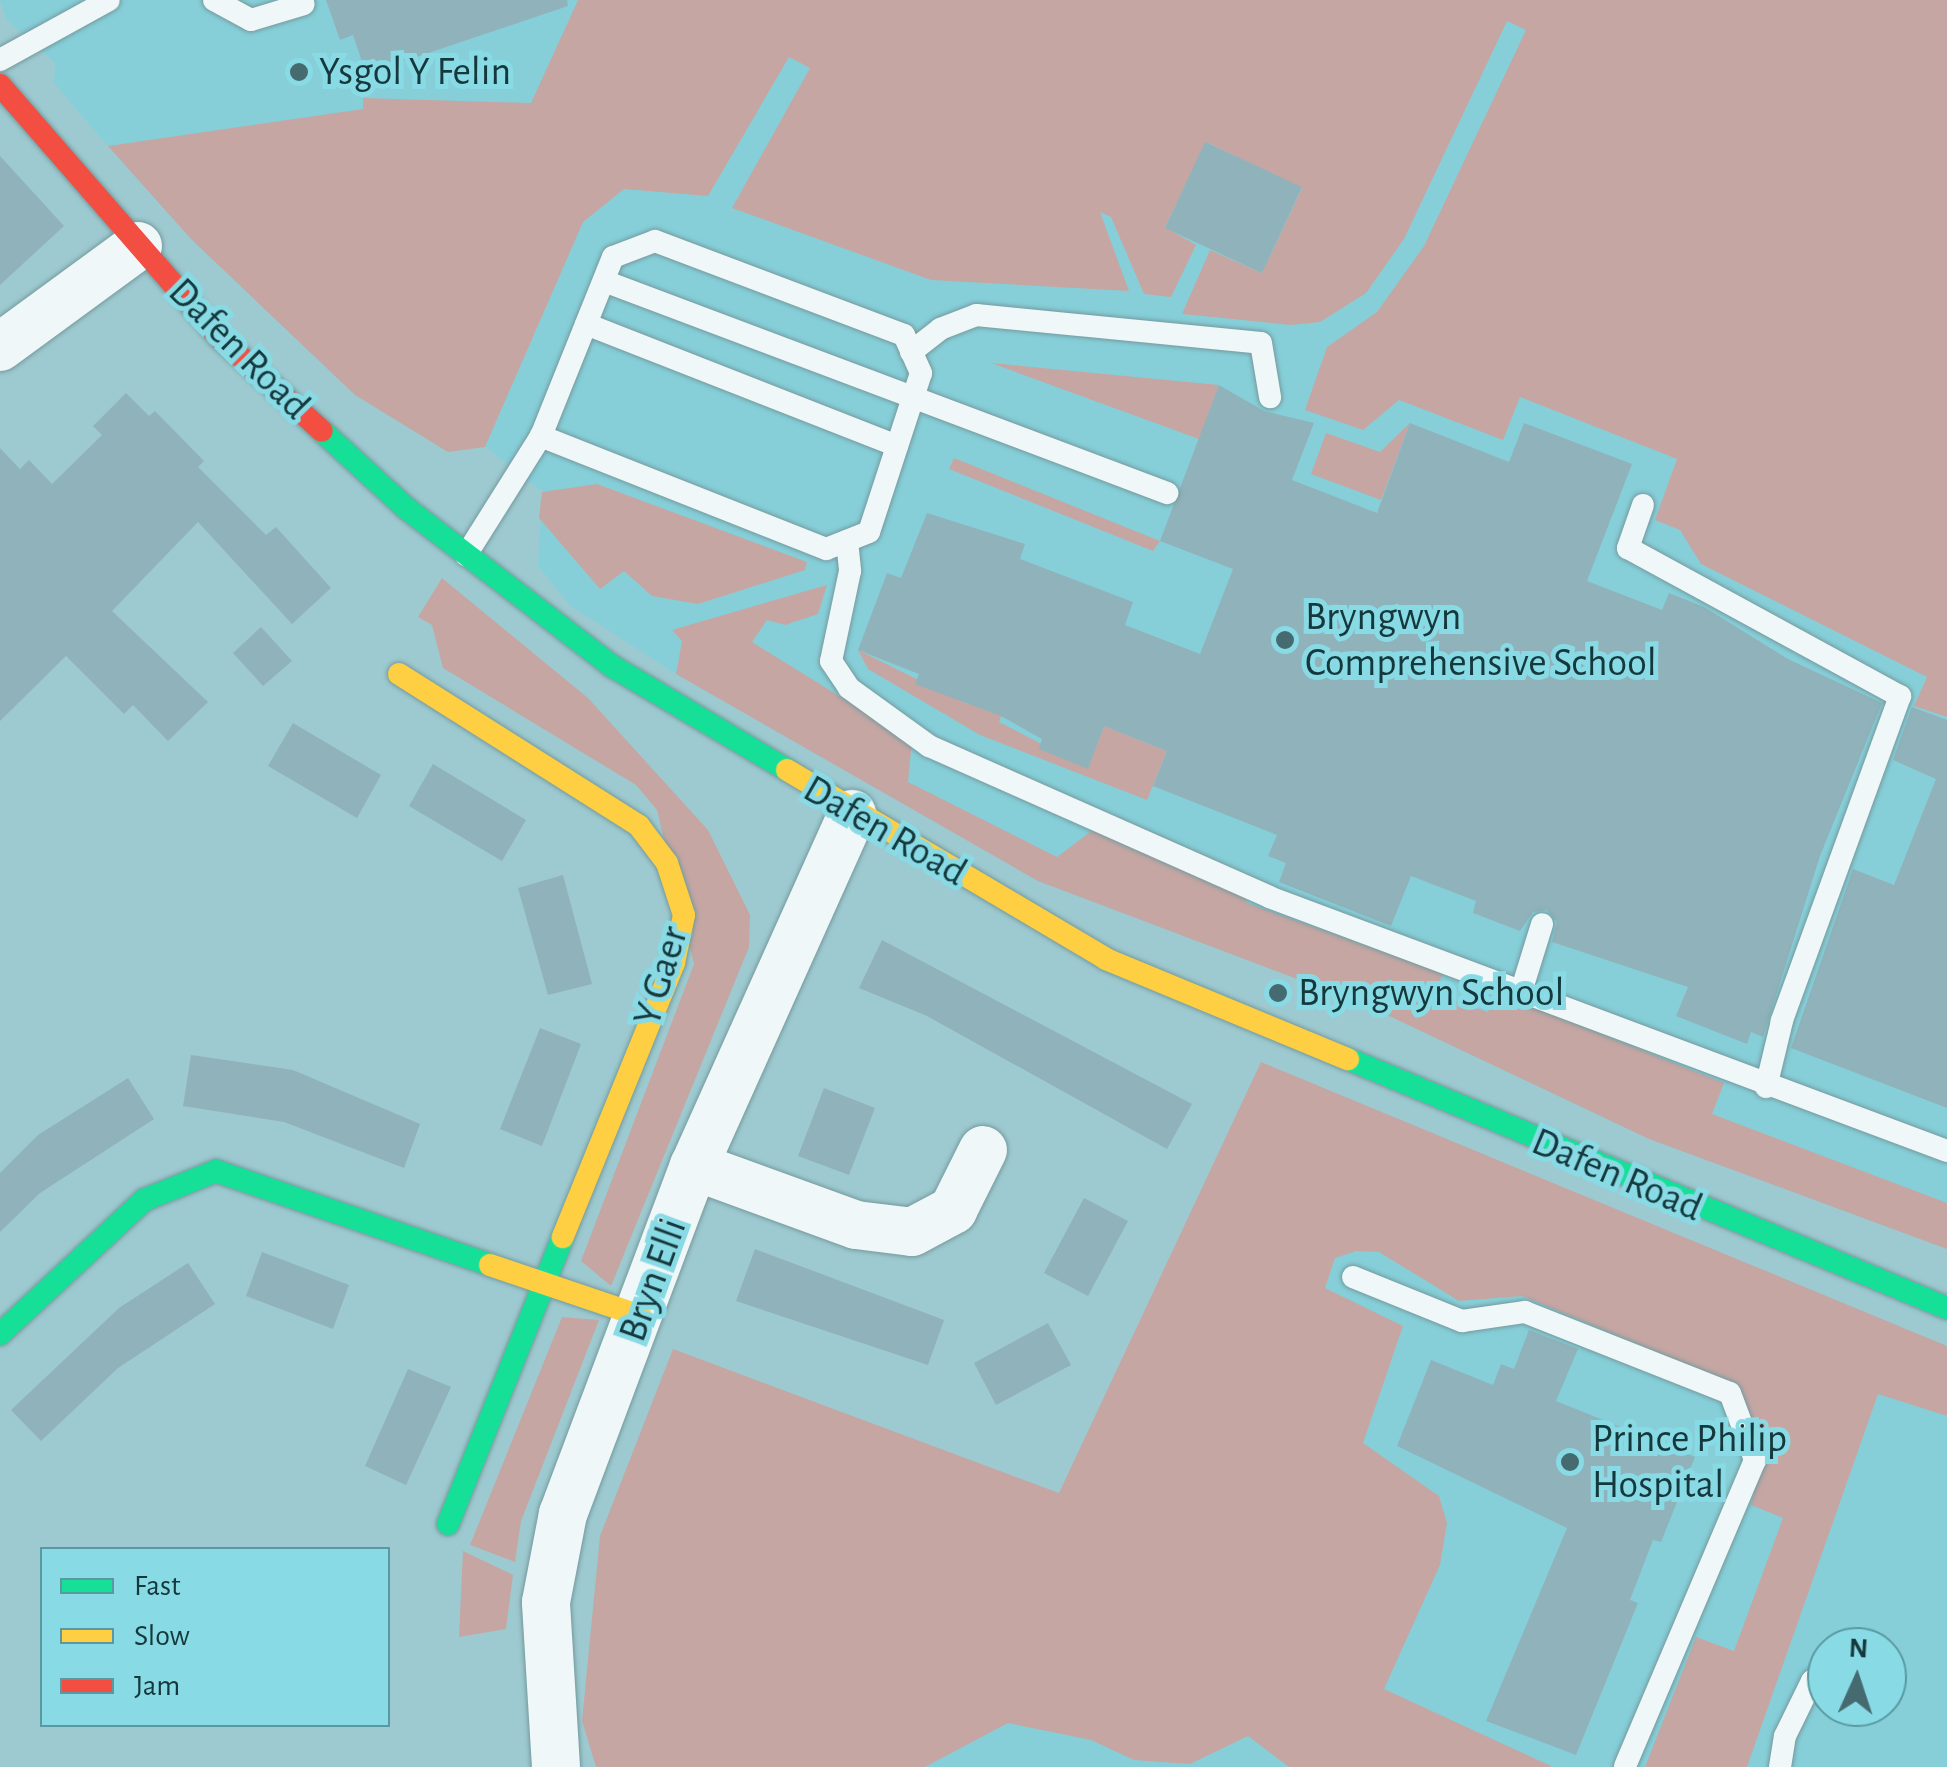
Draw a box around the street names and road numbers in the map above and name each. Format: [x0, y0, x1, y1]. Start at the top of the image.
street label: Dafen Road [158, 268, 320, 430]
street label: Dafen Road [795, 765, 975, 897]
street label: Y Gaer [623, 921, 699, 1031]
street label: Dafen Road [1525, 1118, 1709, 1232]
street label: Bryn Elli [609, 1212, 697, 1348]

